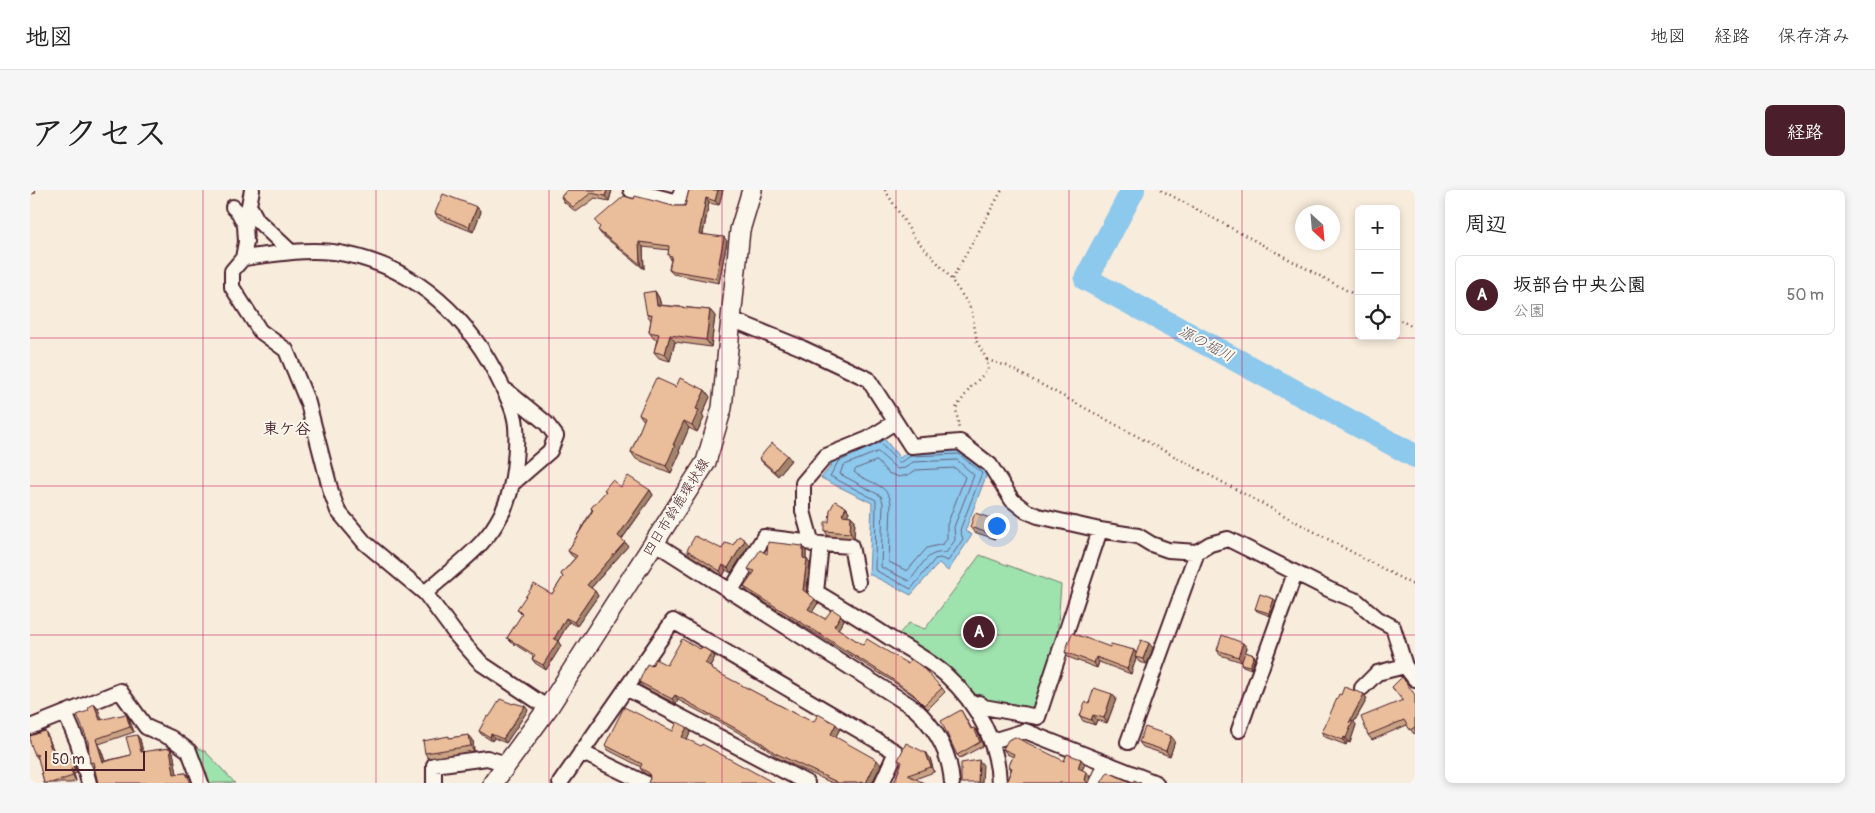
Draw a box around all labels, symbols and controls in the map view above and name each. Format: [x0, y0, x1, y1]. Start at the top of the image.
text: 地図 [25, 23, 73, 52]
text: 地図 [1650, 25, 1686, 48]
text: 経路 [1714, 25, 1750, 48]
text: 保存済み [1778, 25, 1850, 48]
button: 経路 [1765, 105, 1845, 156]
text: アクセス [30, 112, 168, 156]
north arrow [1295, 205, 1340, 250]
map controls [1355, 205, 1400, 340]
button: + [1355, 205, 1400, 250]
text: 周辺 [1465, 211, 1507, 238]
button: − [1355, 250, 1400, 295]
text: 坂部台中央公園 [1513, 273, 1646, 297]
text: A [1477, 285, 1487, 305]
text: 50 m [1787, 285, 1824, 305]
button: locate [1355, 295, 1400, 340]
text: 公園 [1513, 301, 1545, 321]
water label: 源の堀川 [1175, 322, 1237, 366]
district label: 東ケ谷 [263, 419, 311, 439]
street label: 四日市鈴鹿環状線 [639, 455, 713, 559]
your location [984, 513, 1010, 539]
pin: A [963, 613, 995, 651]
scale bar [45, 748, 145, 771]
text: 50 m [52, 751, 85, 768]

